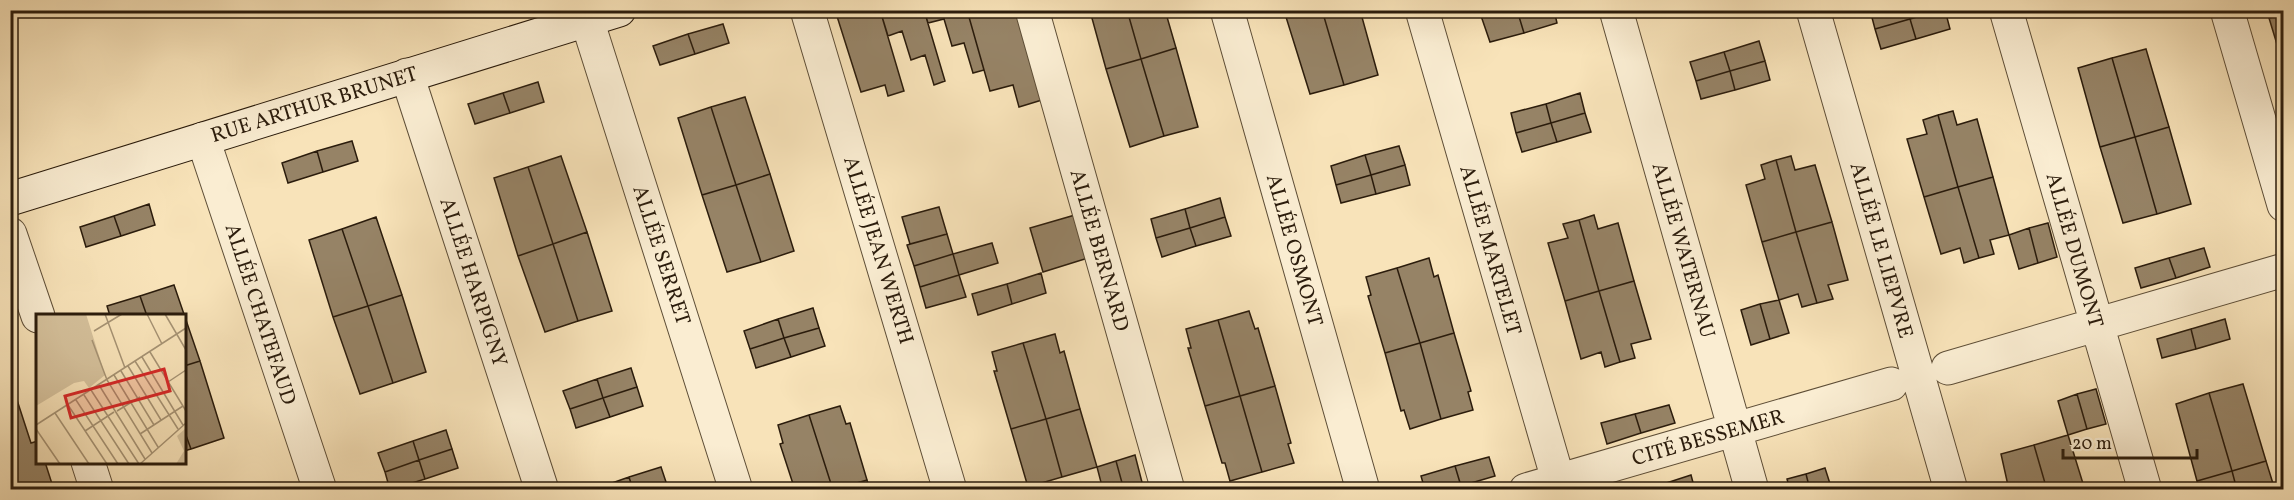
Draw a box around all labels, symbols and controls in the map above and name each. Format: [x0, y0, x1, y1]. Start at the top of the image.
street label: RUE ARTHUR BRUNET [207, 60, 421, 151]
street label: ALLÉE JEAN WERTH [835, 153, 920, 348]
street label: ALLÉE WATERNAU [1644, 159, 1721, 342]
street label: ALLÉE LE LIEPVRE [1842, 159, 1920, 342]
street label: ALLÉE MARTELET [1451, 162, 1528, 339]
street label: ALLÉE BERNARD [1062, 166, 1136, 335]
street label: ALLÉE DUMONT [2038, 170, 2110, 331]
street label: ALLÉE OSMONT [1258, 171, 1329, 330]
street label: ALLÉE SERRET [624, 182, 697, 329]
street label: ALLÉE HARPIGNY [432, 194, 514, 371]
street label: ALLÉE CHATEFAUD [217, 220, 303, 409]
inset map [36, 314, 186, 464]
street label: CITÉ BESSEMER [1629, 403, 1788, 474]
scale bar [2063, 422, 2196, 460]
text: 20 m [2072, 432, 2112, 457]

